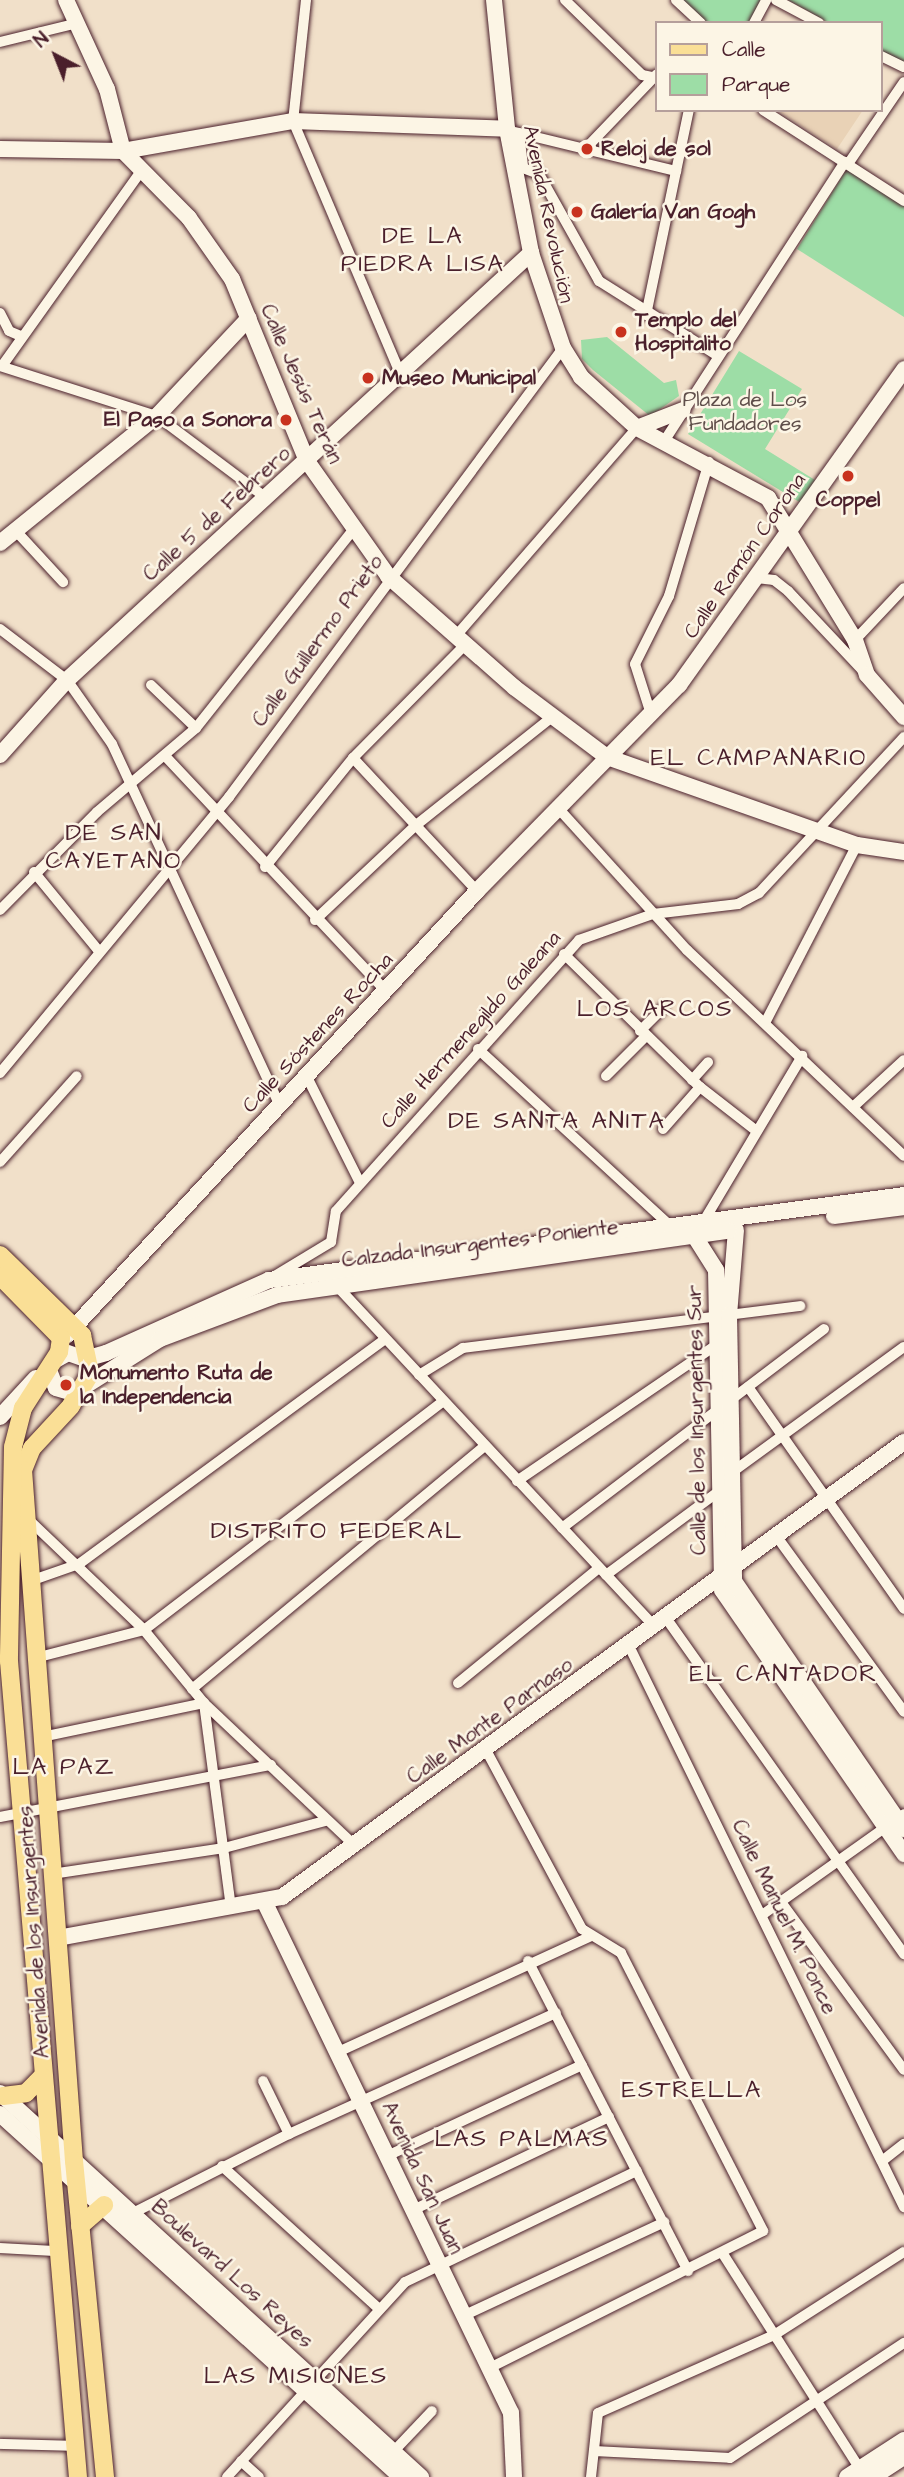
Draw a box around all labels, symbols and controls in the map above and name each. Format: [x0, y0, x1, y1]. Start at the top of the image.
north arrow [21, 21, 91, 91]
legend [656, 21, 883, 112]
text: N [28, 26, 55, 54]
text: Calle [722, 35, 766, 64]
text: Parque [722, 70, 790, 99]
street label: Avenida Revolución [517, 123, 579, 305]
place label: Reloj de sol [601, 136, 711, 162]
marker: Reloj de sol [579, 141, 595, 157]
place label: Galería Van Gogh [591, 199, 755, 225]
marker: Galería Van Gogh [569, 204, 585, 220]
district label: DE LA PIEDRA LISA [342, 223, 504, 279]
street label: Calle Jesús Terán [255, 300, 347, 468]
place label: Templo del Hospitalito [635, 307, 736, 357]
marker: Templo del Hospitalito [613, 324, 629, 340]
place label: Museo Municipal [382, 365, 536, 391]
marker: Museo Municipal [360, 370, 376, 386]
park label: Plaza de Los Fundadores [683, 387, 807, 437]
place label: El Paso a Sonora [104, 407, 272, 433]
marker: El Paso a Sonora [278, 412, 294, 428]
street label: Calle 5 de Febrero [138, 441, 296, 587]
marker: Coppel [840, 468, 856, 484]
street label: Calle Ramón Corona [678, 469, 812, 643]
place label: Coppel [816, 487, 880, 513]
street label: Calle Guillermo Prieto [247, 550, 389, 732]
district label: EL CAMPANARIO [652, 745, 866, 773]
district label: DE SAN CAYETANO [47, 820, 181, 876]
street label: Calle Hermenegildo Galeana [376, 926, 566, 1134]
street label: Calle Sóstenes Rocha [237, 948, 399, 1118]
district label: LOS ARCOS [578, 996, 732, 1024]
district label: DE SANTA ANITA [450, 1108, 664, 1136]
street label: Calzada Insurgentes Poniente [340, 1215, 620, 1273]
street label: Calle de los Insurgentes Sur [682, 1285, 712, 1555]
place label: Monumento Ruta de la Independencia [80, 1360, 273, 1410]
marker: Monumento Ruta de la Independencia [58, 1377, 74, 1393]
district label: DISTRITO FEDERAL [213, 1518, 461, 1546]
street label: Calle Monte Parnaso [402, 1652, 578, 1790]
district label: EL CANTADOR [691, 1661, 877, 1689]
district label: LA PAZ [13, 1754, 115, 1782]
street label: Avenida de los Insurgentes [13, 1805, 55, 2059]
street label: Calle Manuel M. Ponce [726, 1816, 842, 2018]
district label: ESTRELLA [623, 2077, 761, 2105]
street label: Avenida San Juan [376, 2098, 468, 2258]
district label: LAS PALMAS [436, 2126, 608, 2154]
street label: Boulevard Los Reyes [146, 2195, 318, 2353]
district label: LAS MISIONES [205, 2363, 387, 2391]

